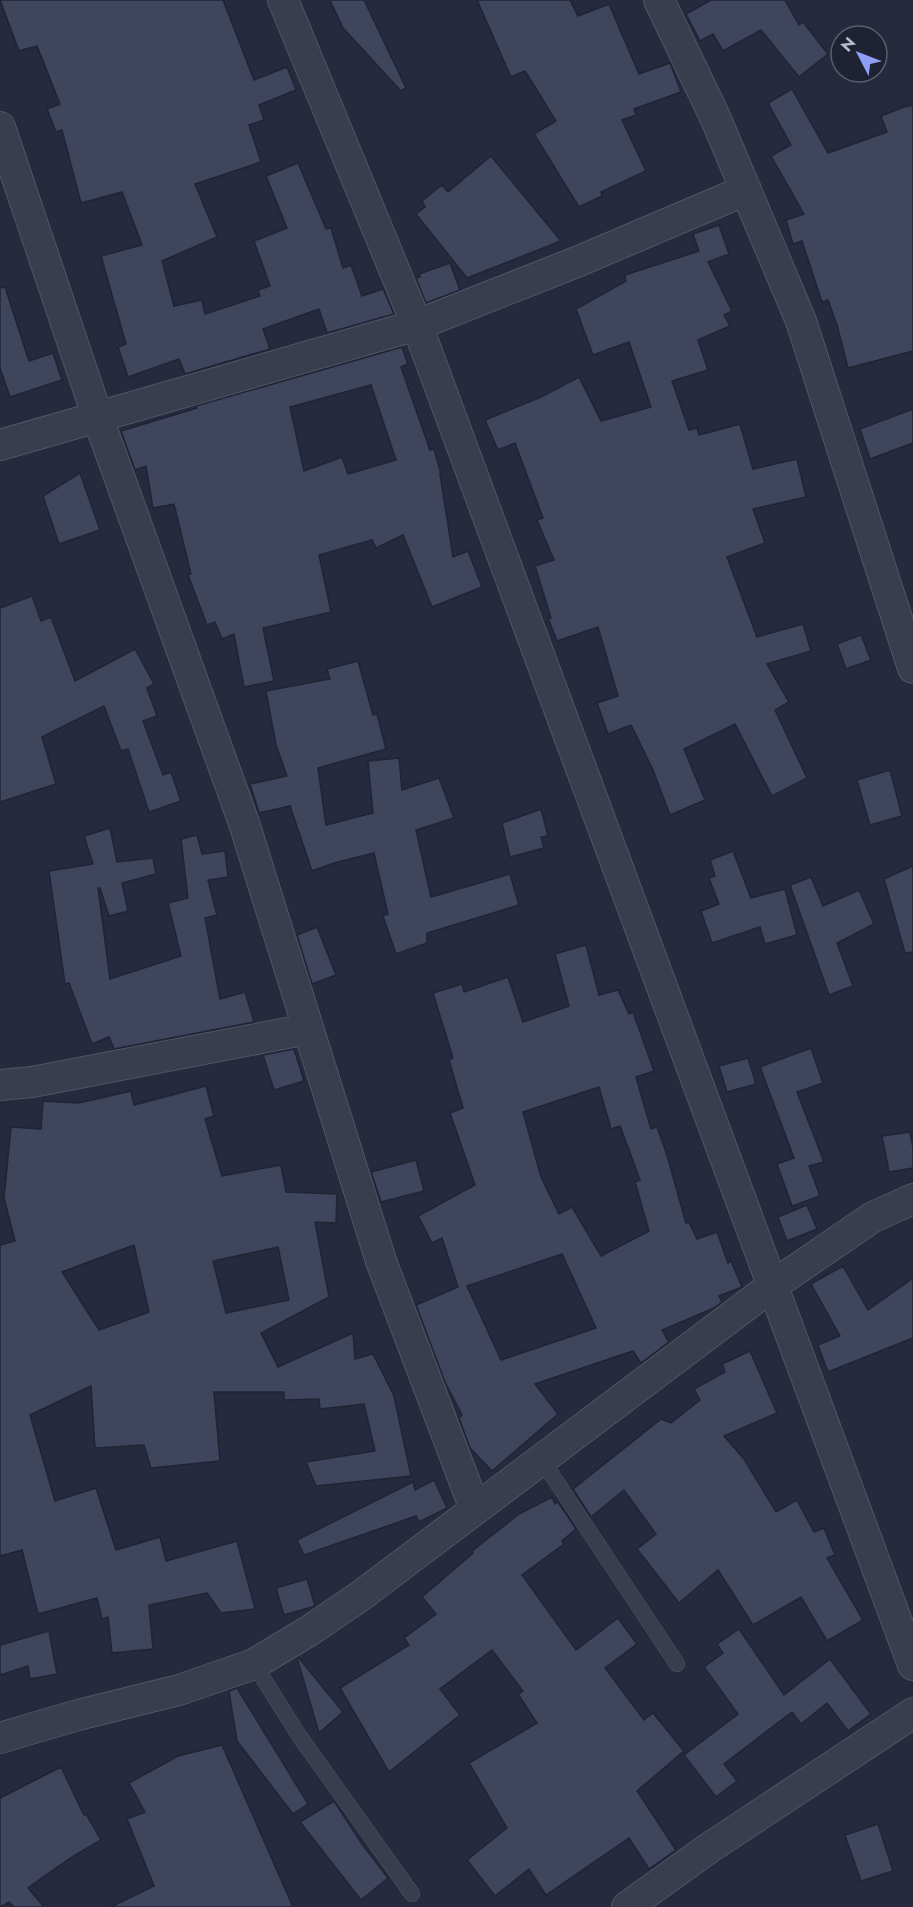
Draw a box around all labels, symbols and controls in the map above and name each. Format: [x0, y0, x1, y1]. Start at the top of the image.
north arrow [829, 24, 889, 84]
text: N [835, 32, 861, 57]

